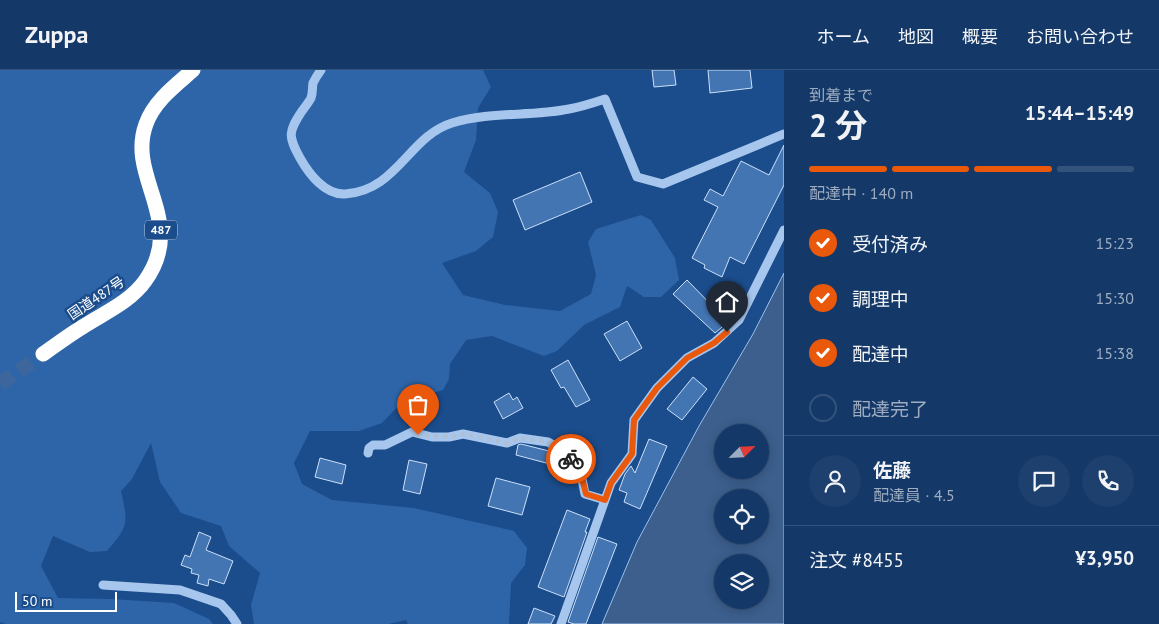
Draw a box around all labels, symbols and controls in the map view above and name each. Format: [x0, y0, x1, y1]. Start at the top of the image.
text: Zuppa [25, 19, 88, 50]
text: ホーム [817, 25, 870, 48]
text: 地図 [898, 25, 934, 48]
text: 概要 [962, 25, 998, 48]
text: お問い合わせ [1026, 25, 1134, 48]
text: 到着まで [809, 85, 873, 105]
text: 15:44–15:49 [1025, 101, 1134, 125]
text: 2 分 [809, 104, 867, 146]
text: 配達中 · 140 m [809, 183, 913, 203]
road number: 487 [145, 220, 177, 240]
icon: check [809, 229, 837, 257]
text: 受付済み [852, 232, 928, 256]
text: 15:23 [1096, 233, 1134, 253]
street label: 国道487号 [64, 272, 128, 324]
pin [706, 281, 748, 332]
icon: check [809, 284, 837, 312]
text: 調理中 [852, 287, 909, 311]
icon: home [713, 288, 741, 316]
text: 15:30 [1096, 288, 1134, 308]
icon: check [809, 339, 837, 367]
text: 配達中 [852, 342, 909, 366]
text: 15:38 [1096, 343, 1134, 363]
pin [397, 384, 439, 435]
icon: bag [404, 391, 432, 419]
text: 配達完了 [852, 397, 928, 421]
north arrow [714, 424, 769, 479]
map controls [714, 424, 769, 609]
courier [546, 434, 596, 484]
icon: bike [557, 445, 585, 473]
button: person [809, 455, 861, 507]
button: chat [1018, 455, 1070, 507]
button: phone [1082, 455, 1134, 507]
text: 佐藤 [873, 458, 911, 482]
text: 配達員 · 4.5 [873, 485, 955, 505]
button: locate [714, 489, 769, 544]
text: ¥3,950 [1075, 546, 1134, 570]
text: 注文 #8455 [809, 548, 904, 572]
button: layers [714, 554, 769, 609]
scale bar [15, 589, 118, 612]
text: 50 m [22, 592, 52, 610]

